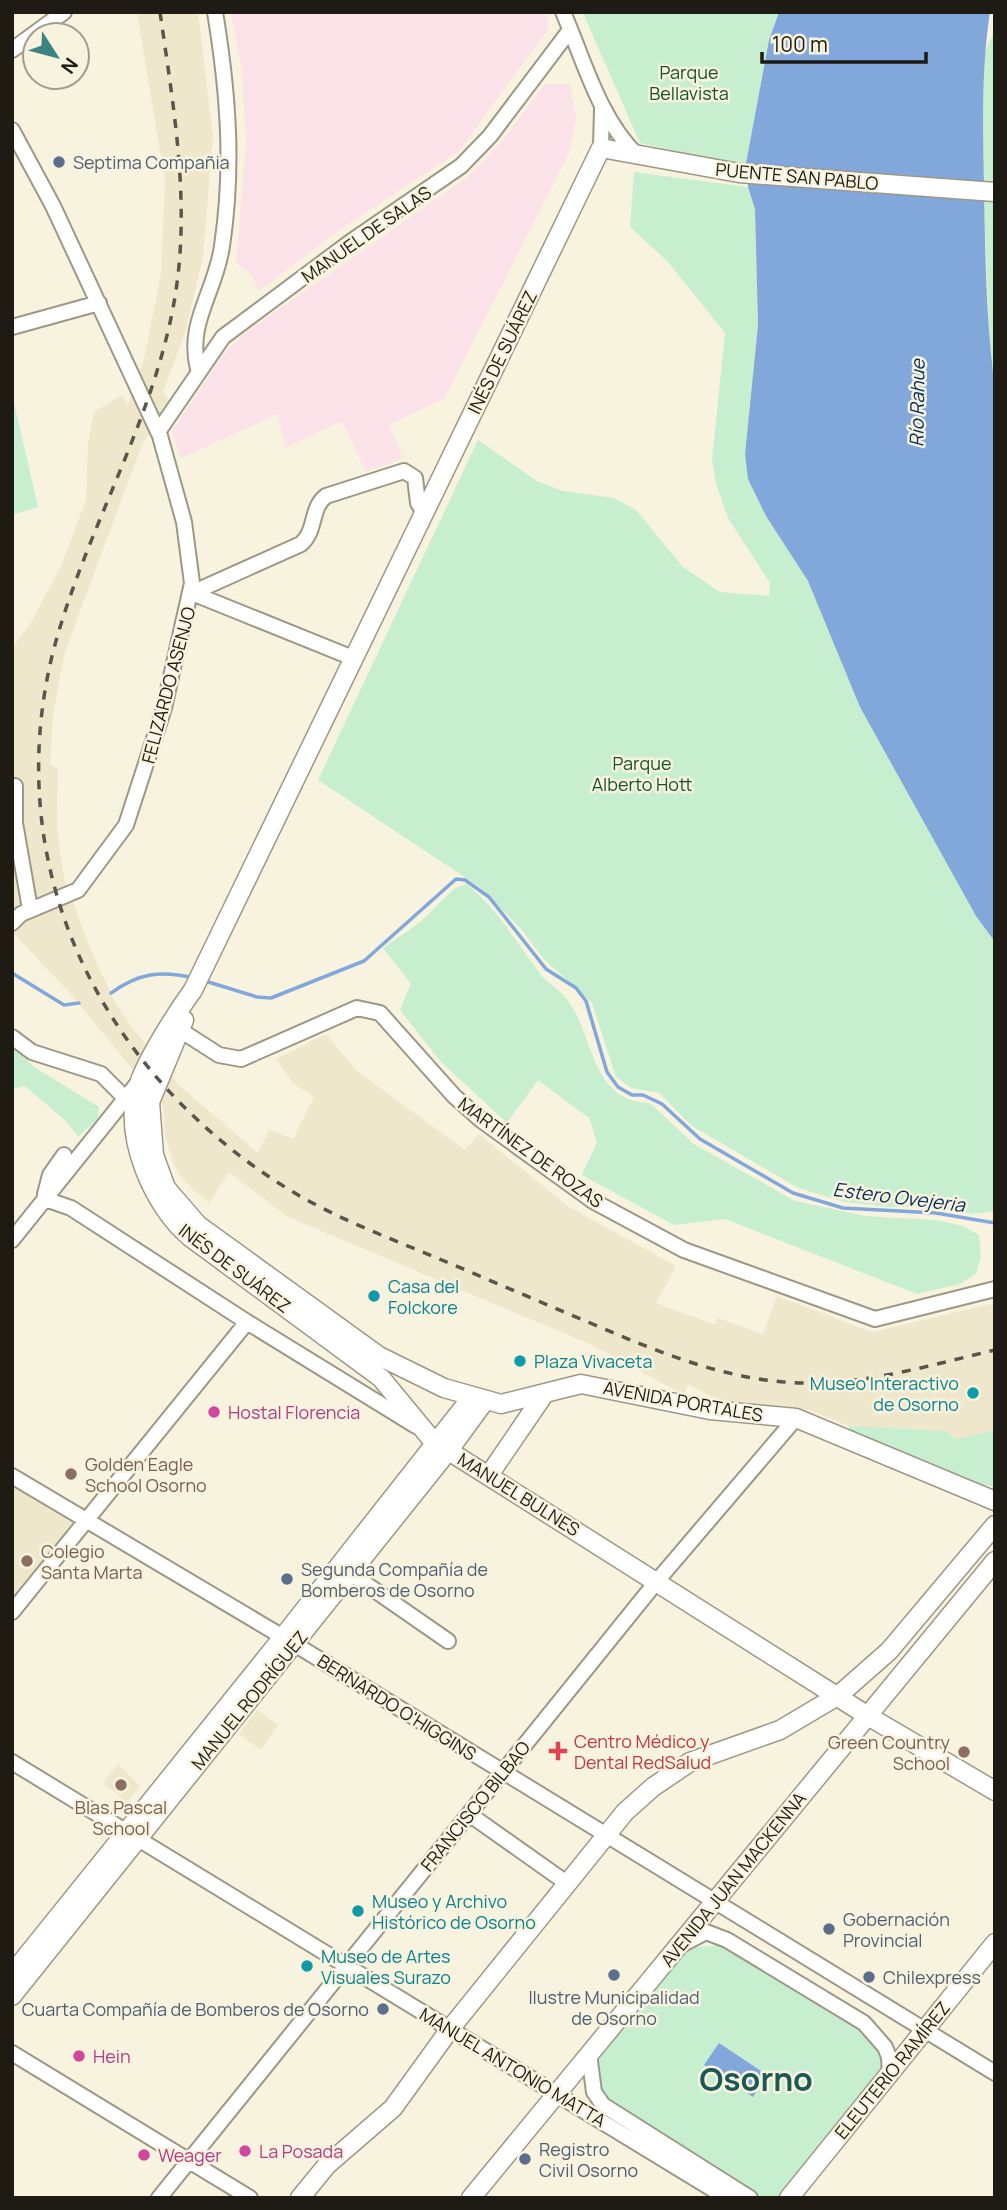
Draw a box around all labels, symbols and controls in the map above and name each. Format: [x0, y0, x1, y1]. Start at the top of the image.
north arrow [21, 21, 91, 91]
scale bar [762, 21, 926, 65]
text: 100 m [772, 30, 828, 58]
text: N [55, 53, 84, 79]
park label: Parque Bellavista [649, 60, 729, 105]
place label: Septima Compañia [73, 150, 230, 174]
marker: Septima Compañia [51, 154, 67, 170]
street label: PUENTE SAN PABLO [715, 157, 879, 195]
street label: MANUEL DE SALAS [296, 180, 436, 288]
street label: INÉS DE SUÁREZ [462, 286, 542, 418]
water label: Río Rahue [903, 357, 931, 447]
street label: FELIZARDO ASENJO [136, 604, 200, 766]
park label: Parque Alberto Hott [592, 751, 692, 796]
street label: MARTÍNEZ DE ROZAS [454, 1091, 608, 1213]
water label: Estero Ovejeria [832, 1176, 968, 1218]
street label: INÉS DE SUÁREZ [174, 1218, 296, 1318]
place label: Casa del Folckore [388, 1274, 459, 1319]
marker: Casa del Folckore [366, 1288, 382, 1304]
place label: Plaza Vivaceta [534, 1349, 652, 1373]
marker: Plaza Vivaceta [512, 1353, 528, 1369]
place label: Museo Interactivo de Osorno [810, 1371, 959, 1416]
street label: AVENIDA PORTALES [601, 1375, 765, 1427]
marker: Museo Interactivo de Osorno [965, 1385, 981, 1401]
place label: Hostal Florencia [228, 1400, 360, 1424]
marker: Hostal Florencia [206, 1404, 222, 1420]
street label: MANUEL BULNES [453, 1447, 585, 1541]
place label: Golden Eagle School Osorno [85, 1452, 207, 1497]
marker: Golden Eagle School Osorno [63, 1466, 79, 1482]
place label: Colegio Santa Marta [41, 1539, 142, 1584]
marker: Colegio Santa Marta [19, 1553, 35, 1569]
place label: Segunda Compañía de Bomberos de Osorno [301, 1557, 488, 1602]
marker: Segunda Compañía de Bomberos de Osorno [279, 1571, 295, 1587]
street label: MANUEL RODRÍGUEZ [185, 1625, 313, 1775]
street label: BERNARDO O'HIGGINS [313, 1648, 481, 1766]
place label: Centro Médico y Dental RedSalud [574, 1729, 711, 1774]
place label: Green Country School [828, 1730, 951, 1775]
street label: FRANCISCO BILBAO [415, 1736, 535, 1876]
marker: Centro Médico y Dental RedSalud [548, 1741, 568, 1761]
marker: Green Country School [956, 1744, 972, 1760]
marker: Blas Pascal School [113, 1777, 129, 1793]
street label: AVENIDA JUAN MACKENNA [655, 1786, 811, 1971]
place label: Blas Pascal School [75, 1795, 167, 1840]
place label: Museo y Archivo Histórico de Osorno [372, 1889, 536, 1934]
marker: Museo y Archivo Histórico de Osorno [350, 1903, 366, 1919]
place label: Gobernación Provincial [843, 1907, 950, 1952]
marker: Gobernación Provincial [821, 1921, 837, 1937]
place label: Museo de Artes Visuales Surazo [321, 1944, 451, 1989]
marker: Museo de Artes Visuales Surazo [299, 1958, 315, 1974]
place label: Chilexpress [883, 1965, 981, 1989]
marker: Ilustre Municipalidad de Osorno [606, 1967, 622, 1983]
marker: Chilexpress [861, 1969, 877, 1985]
place label: Ilustre Municipalidad de Osorno [528, 1985, 700, 2030]
street label: ELEUTERIO RAMÍREZ [829, 1996, 955, 2144]
place label: Cuarta Compañía de Bomberos de Osorno [22, 1997, 369, 2021]
marker: Cuarta Compañía de Bomberos de Osorno [375, 2001, 391, 2017]
street label: MANUEL ANTONIO MATTA [415, 2002, 611, 2133]
place label: Hein [93, 2044, 131, 2068]
marker: Hein [71, 2048, 87, 2064]
district label: Osorno [699, 2057, 813, 2101]
place label: Registro Civil Osorno [539, 2137, 638, 2182]
place label: La Posada [259, 2139, 343, 2163]
place label: Weager [158, 2143, 222, 2167]
marker: La Posada [237, 2143, 253, 2159]
marker: Weager [136, 2147, 152, 2163]
marker: Registro Civil Osorno [517, 2151, 533, 2167]

